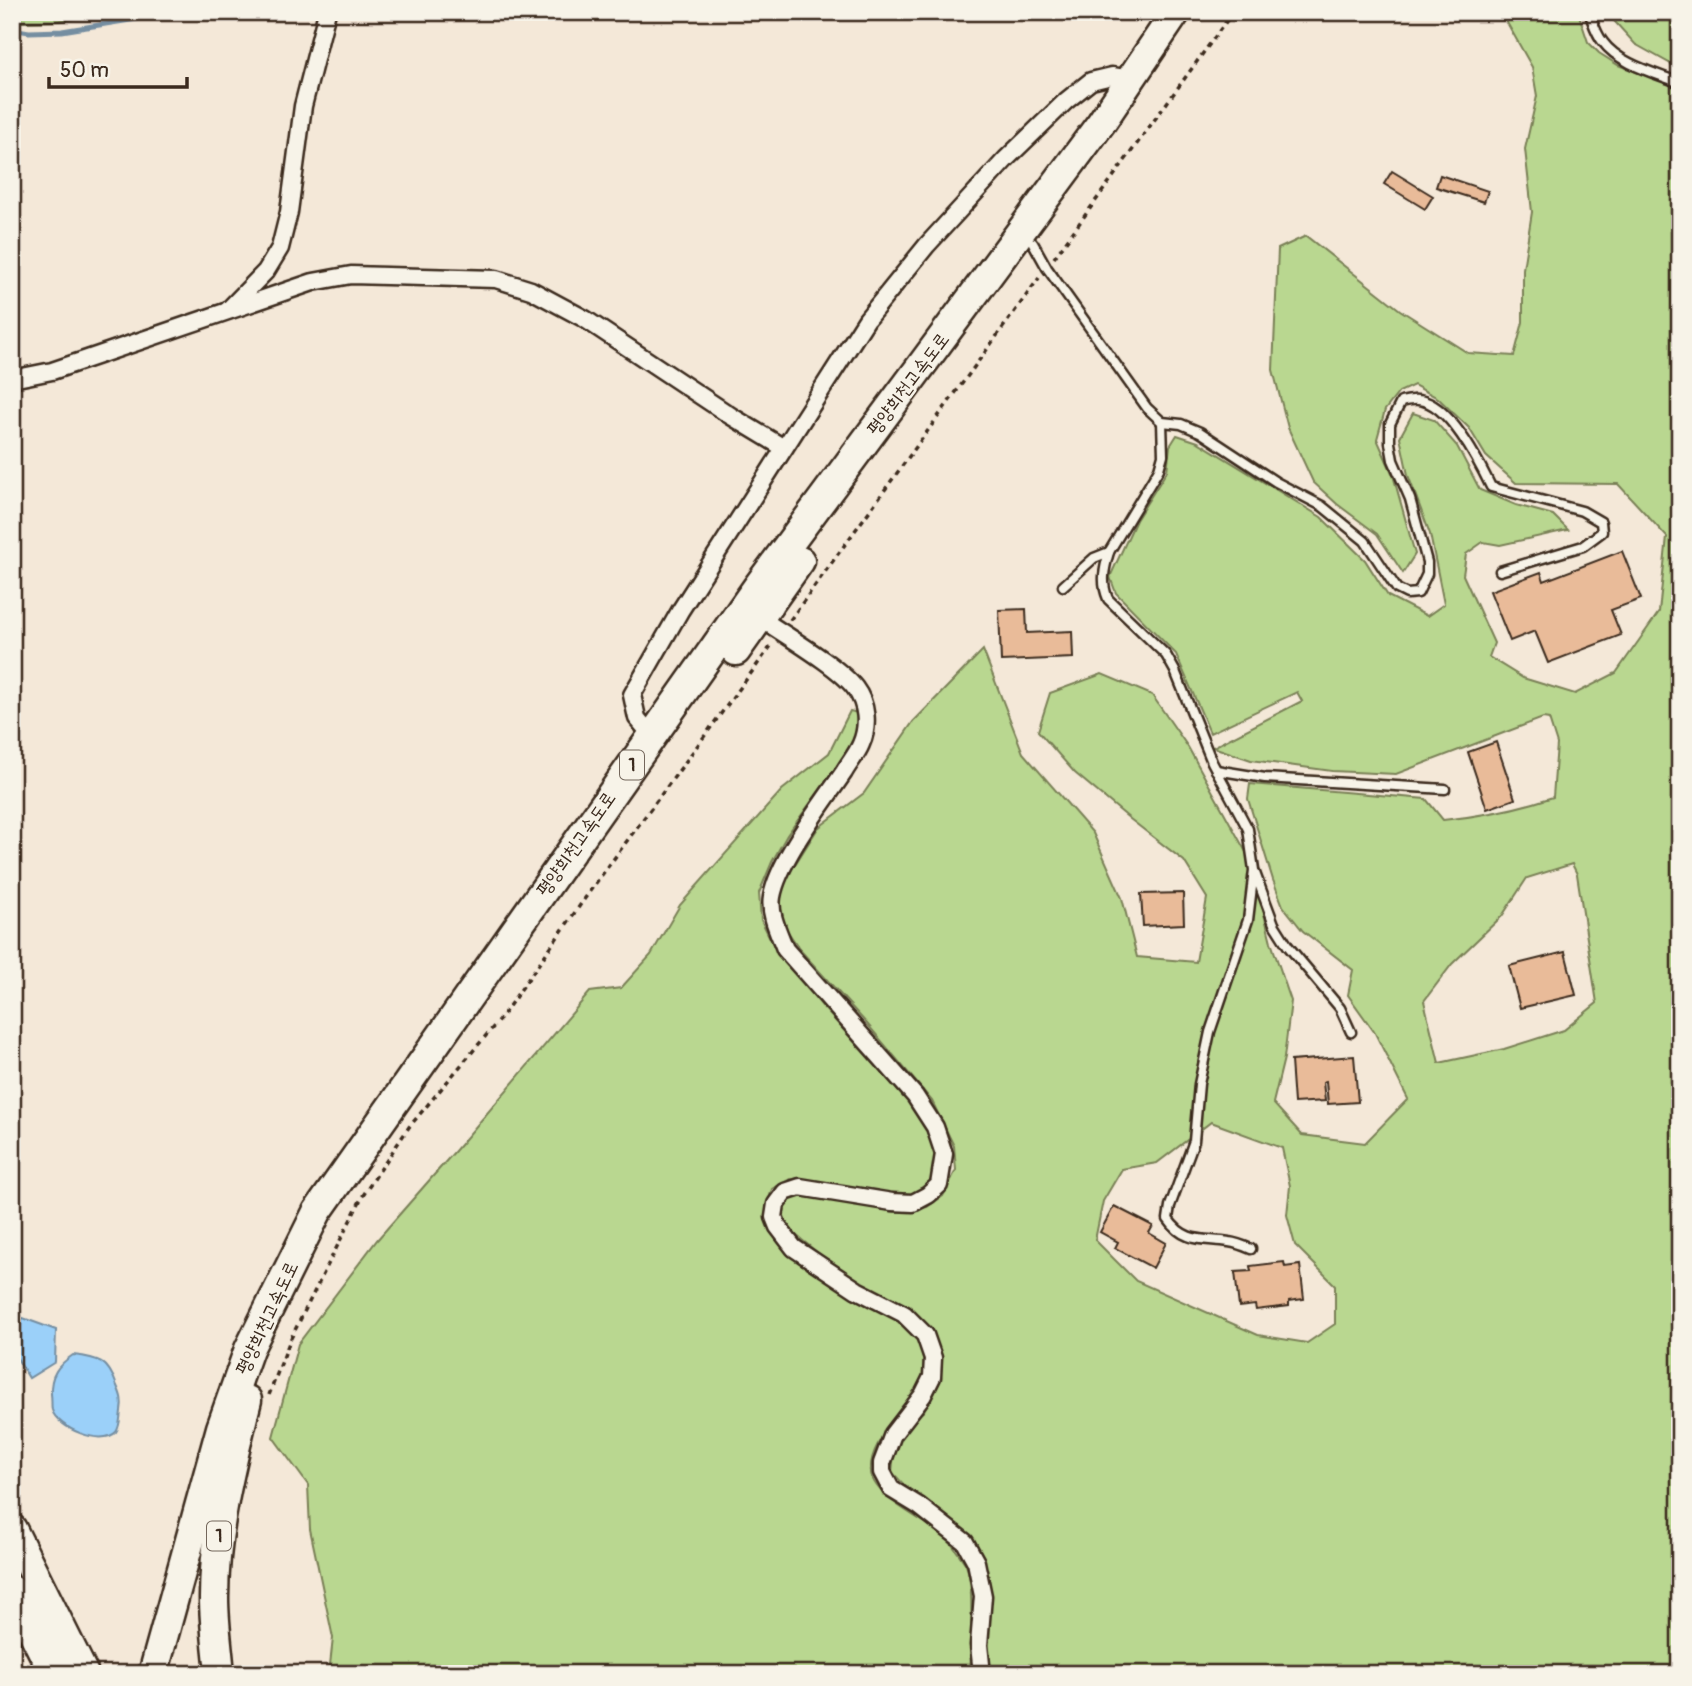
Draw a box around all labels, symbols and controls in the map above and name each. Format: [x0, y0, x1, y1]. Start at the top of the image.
scale bar [49, 46, 187, 90]
text: 50 m [60, 57, 109, 84]
street label: 평양희천고속도로 [862, 328, 954, 440]
road number: 1 [620, 750, 644, 780]
street label: 평양희천고속도로 [531, 787, 621, 901]
street label: 평양희천고속도로 [230, 1258, 304, 1378]
road number: 1 [207, 1521, 231, 1550]

